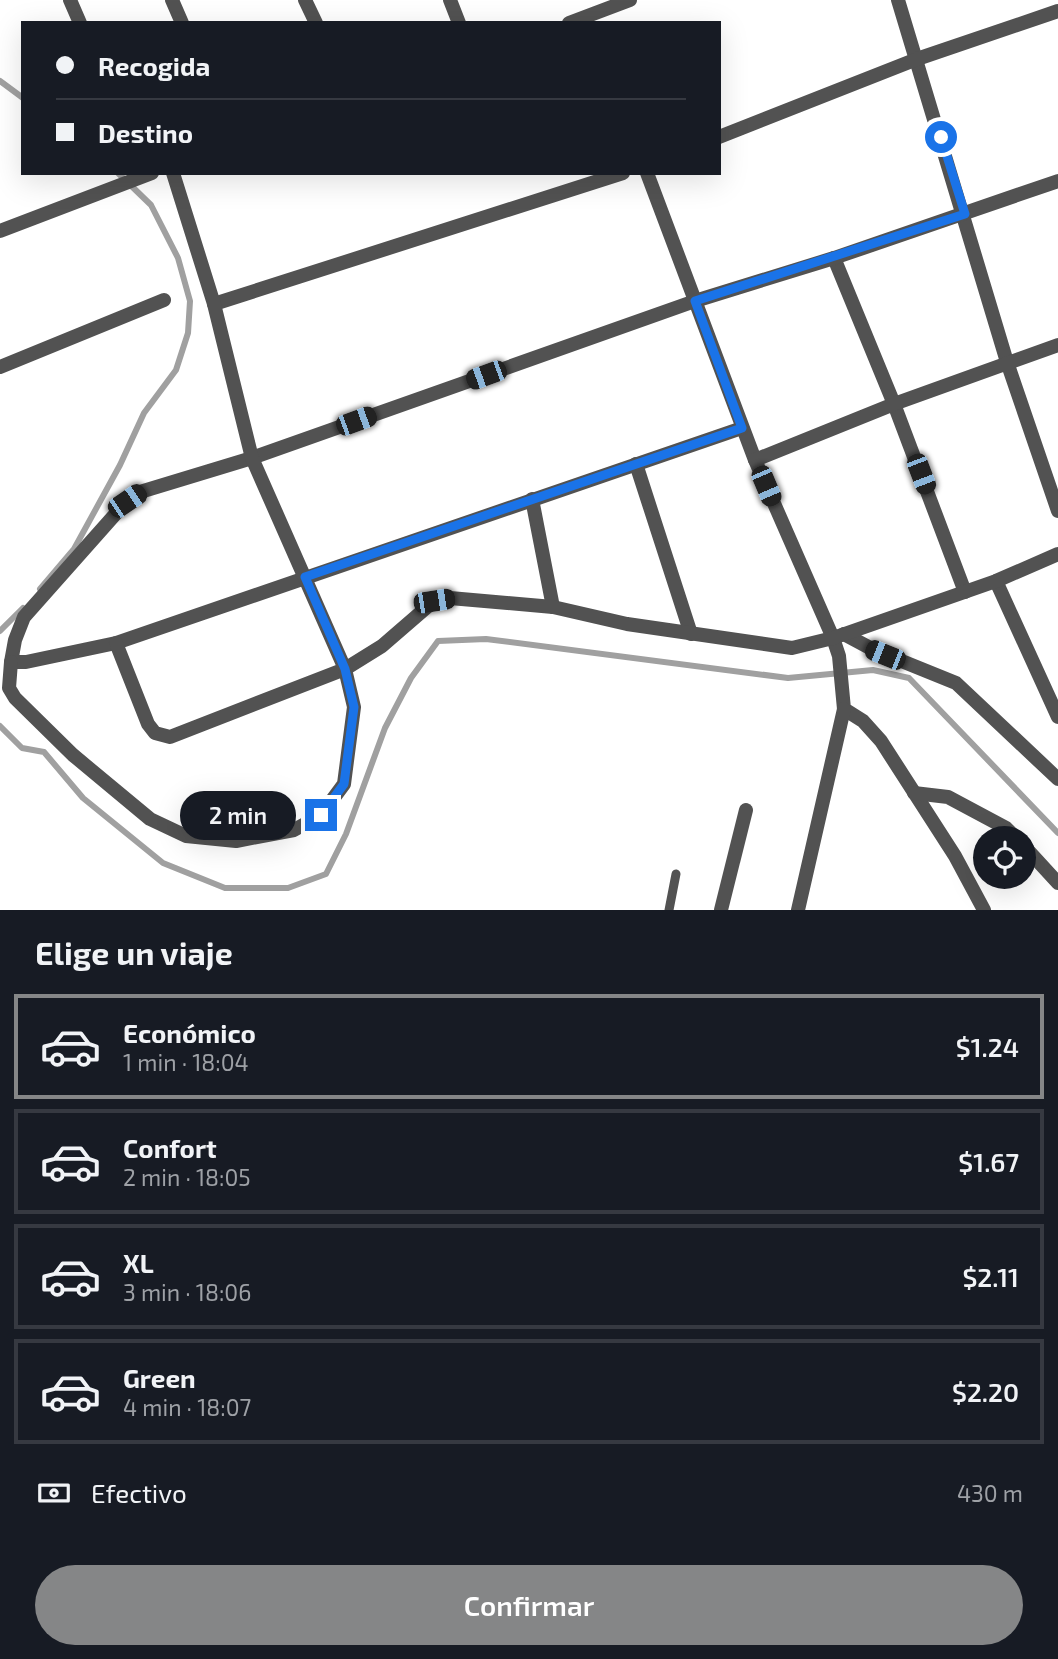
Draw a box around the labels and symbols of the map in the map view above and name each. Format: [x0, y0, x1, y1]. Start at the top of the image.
route start [925, 121, 957, 153]
car [463, 358, 510, 392]
car [333, 404, 380, 438]
car [904, 451, 939, 497]
car [749, 463, 784, 509]
car [104, 481, 151, 521]
car [412, 587, 457, 615]
car [862, 637, 909, 673]
callout: 2 min [181, 790, 296, 840]
route end [305, 799, 337, 831]

